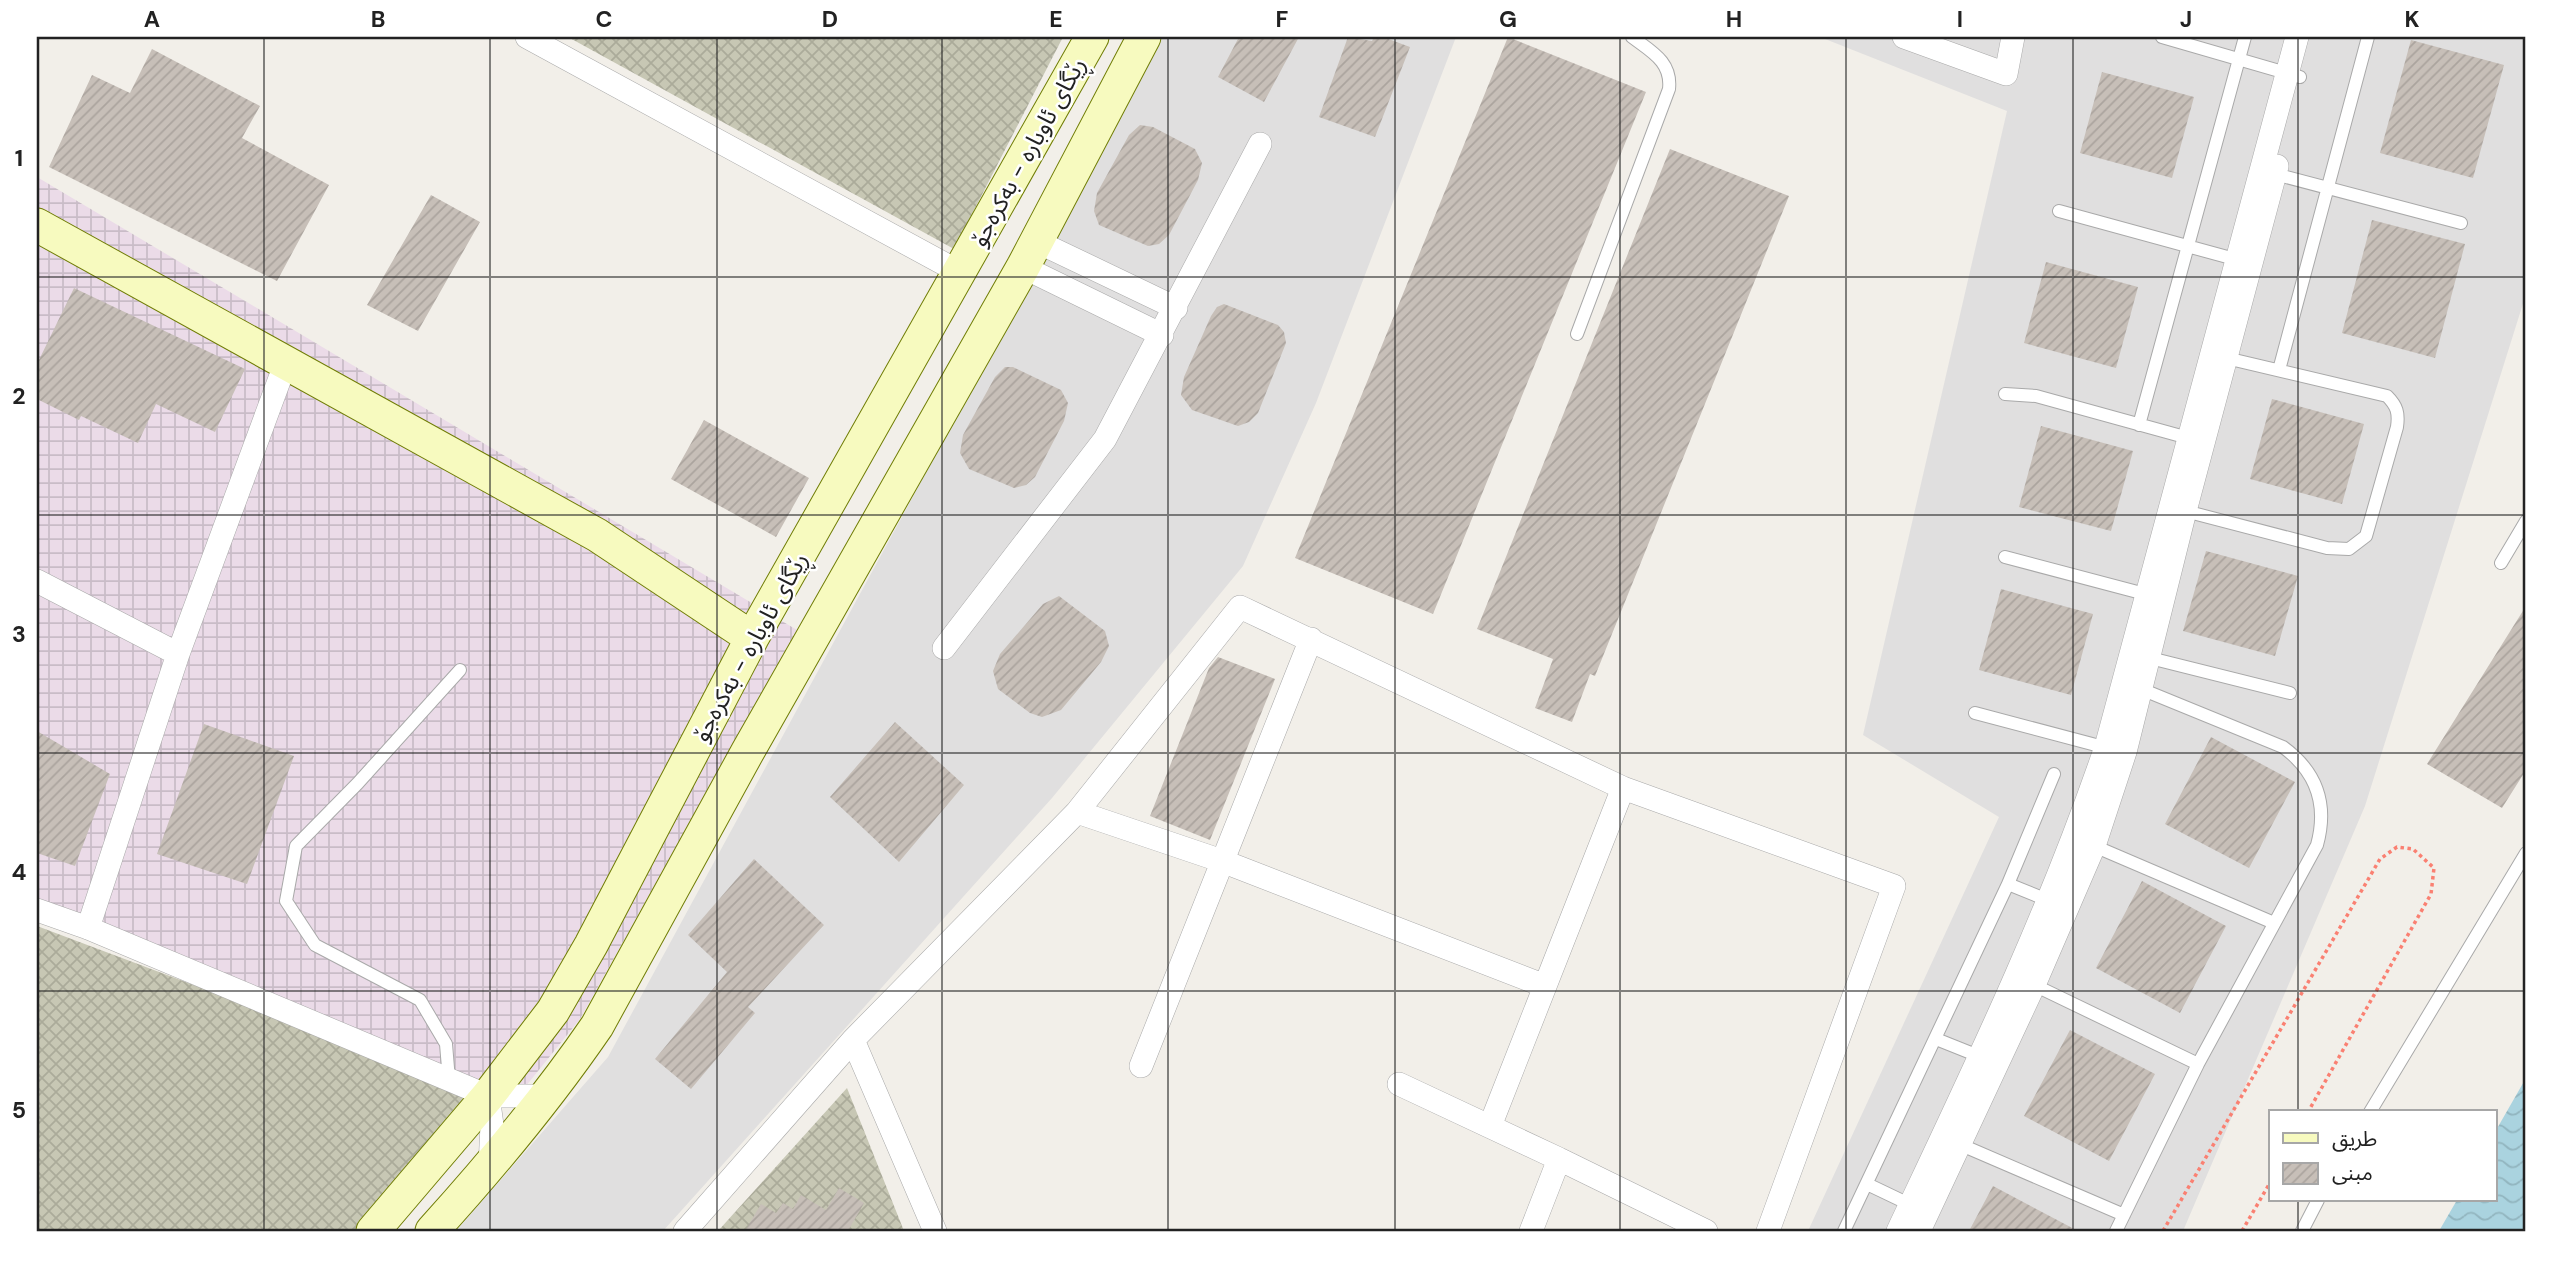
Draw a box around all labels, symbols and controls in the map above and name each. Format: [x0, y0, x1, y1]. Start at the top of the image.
text: A [144, 4, 160, 34]
text: B [371, 4, 385, 34]
text: C [596, 4, 612, 34]
text: D [822, 4, 838, 34]
text: E [1049, 4, 1063, 34]
text: F [1276, 4, 1289, 34]
text: G [1499, 4, 1517, 34]
text: H [1726, 4, 1742, 34]
text: I [1957, 4, 1963, 34]
text: J [2180, 4, 2192, 34]
text: K [2404, 4, 2420, 34]
street label: ڕێگای ئاوبارە - بەکرەجۆ [963, 52, 1097, 254]
text: 1 [15, 143, 23, 173]
text: 2 [12, 381, 26, 411]
street label: ڕێگای ئاوبارە - بەکرەجۆ [685, 547, 819, 749]
text: 3 [12, 619, 26, 649]
text: 4 [12, 857, 27, 887]
text: 5 [12, 1095, 26, 1125]
legend [2269, 1110, 2496, 1202]
text: طريق [2332, 1125, 2377, 1153]
text: مبنى [2332, 1159, 2373, 1187]

